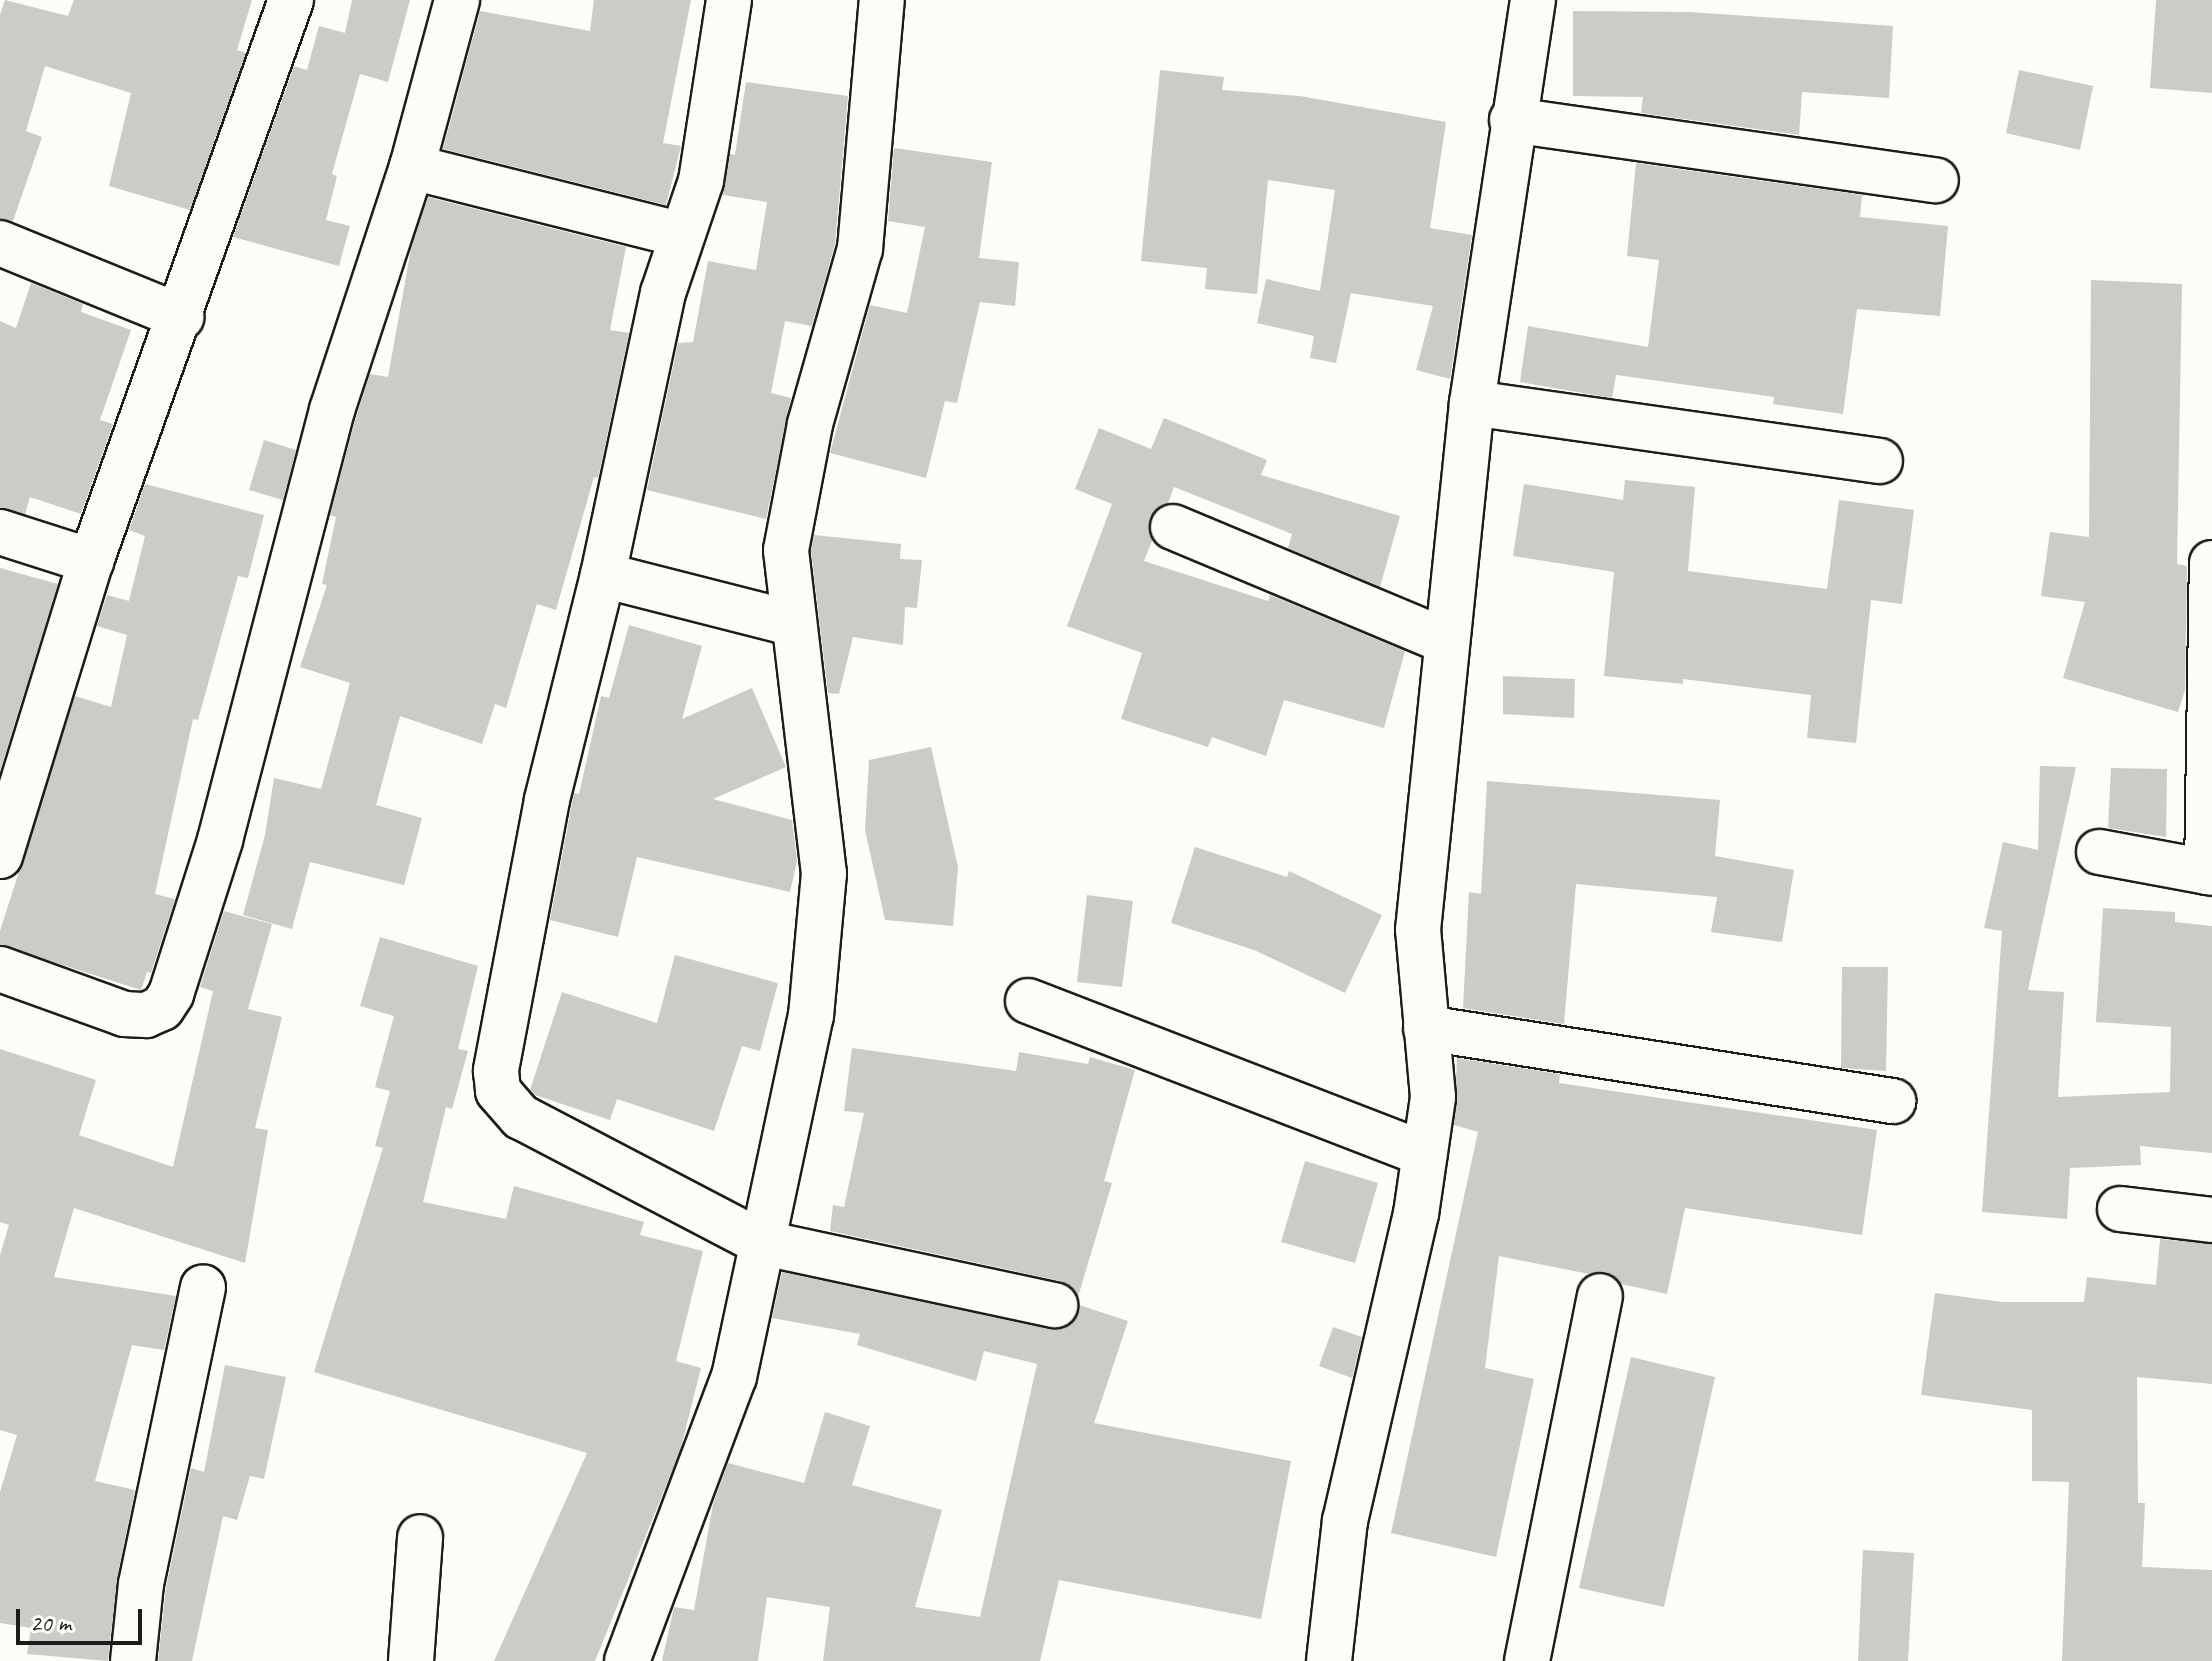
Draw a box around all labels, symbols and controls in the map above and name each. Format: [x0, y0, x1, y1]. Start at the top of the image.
scale bar [20, 1593, 146, 1643]
text: 20 m [30, 1608, 71, 1638]

